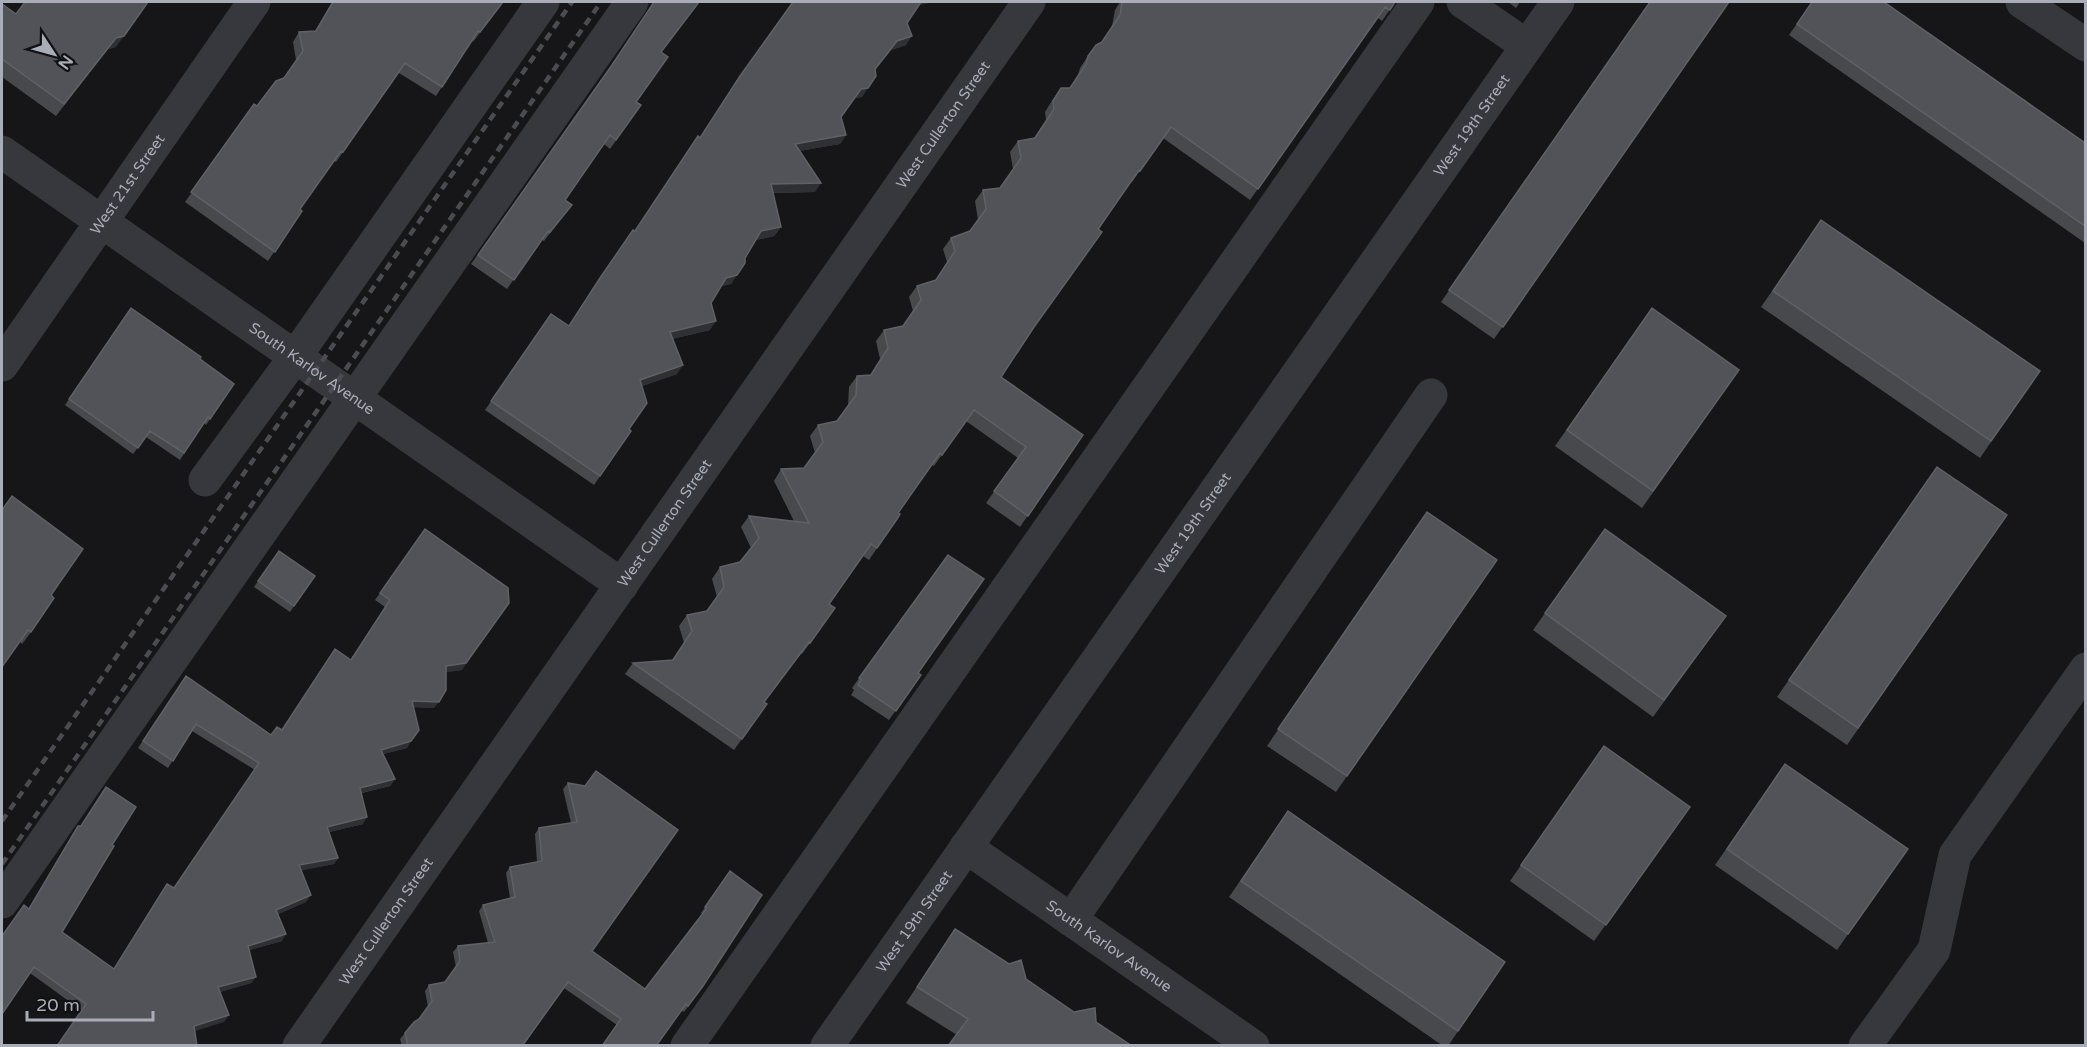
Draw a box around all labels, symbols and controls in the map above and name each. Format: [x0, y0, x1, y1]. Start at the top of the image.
north arrow [24, 24, 84, 84]
text: N [53, 51, 77, 73]
street label: West Cullerton Street [892, 57, 994, 192]
street label: West 19th Street [1430, 71, 1514, 180]
street label: West 21st Street [86, 130, 169, 238]
street label: South Karlov Avenue [246, 318, 378, 418]
street label: West Cullerton Street [614, 456, 716, 590]
street label: West 19th Street [1151, 469, 1235, 578]
street label: West Cullerton Street [335, 854, 437, 989]
street label: West 19th Street [872, 867, 956, 976]
street label: South Karlov Avenue [1043, 896, 1175, 996]
scale bar [27, 984, 153, 1022]
text: 20 m [36, 994, 80, 1016]

